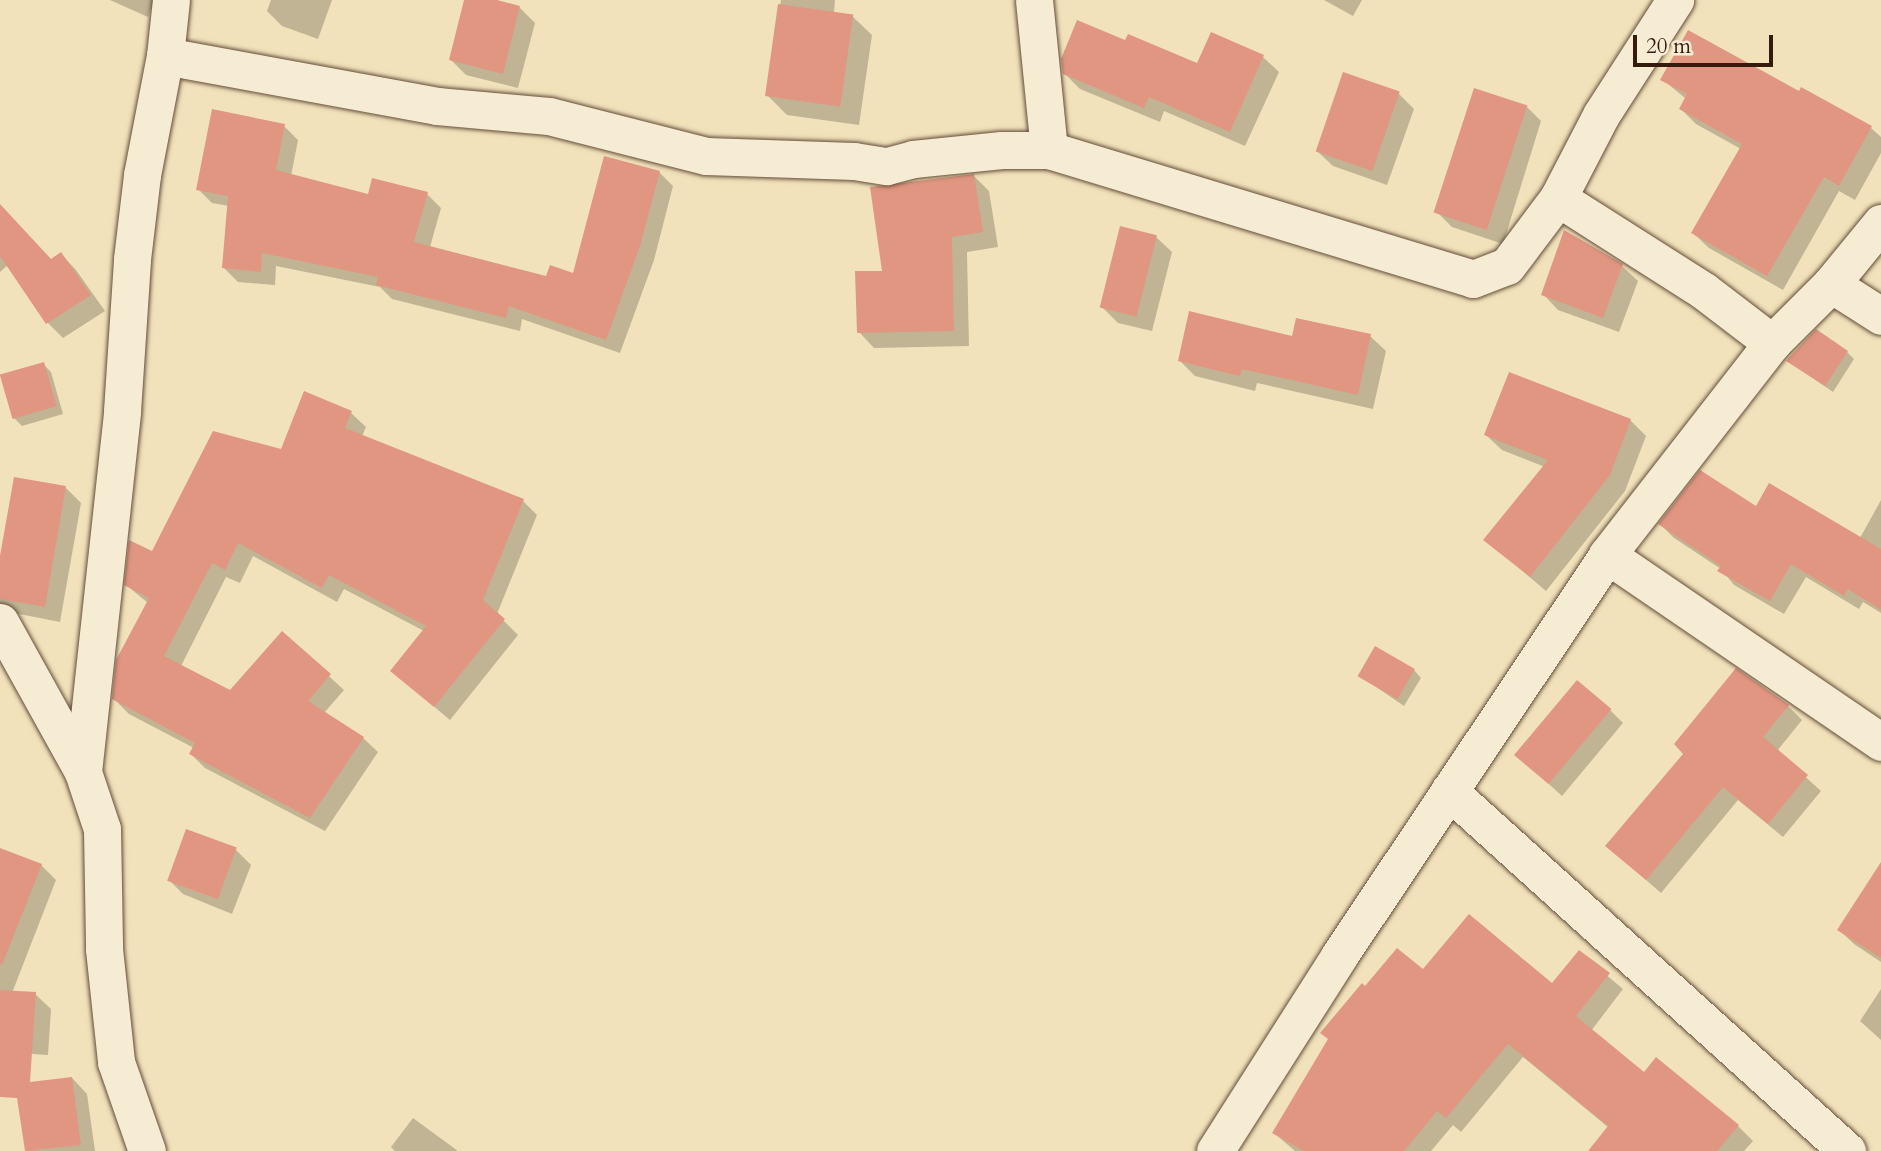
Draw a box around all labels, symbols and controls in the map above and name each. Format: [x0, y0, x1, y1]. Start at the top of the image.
scale bar [1636, 21, 1776, 65]
text: 20 m [1646, 32, 1691, 61]

